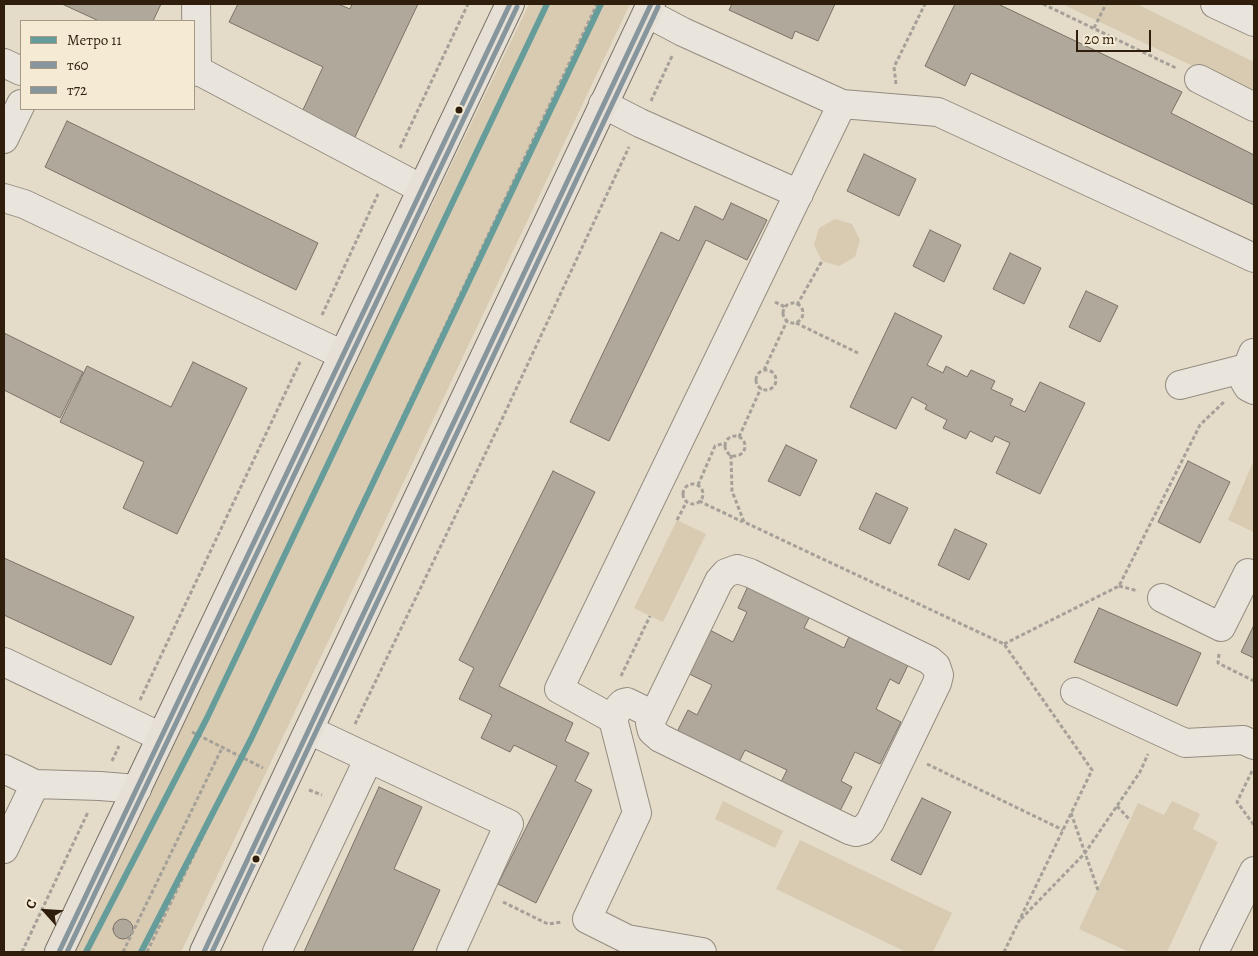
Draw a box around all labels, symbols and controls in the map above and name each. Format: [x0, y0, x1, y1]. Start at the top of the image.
legend [20, 20, 195, 110]
scale bar [1078, 20, 1153, 52]
text: 20 m [1084, 29, 1115, 49]
text: Метро 11 [67, 30, 122, 50]
text: т60 [67, 55, 89, 75]
text: т72 [67, 80, 87, 100]
unlabelled marker [454, 105, 464, 115]
unlabelled marker [251, 854, 261, 864]
north arrow [20, 886, 70, 936]
text: С [21, 896, 41, 912]

